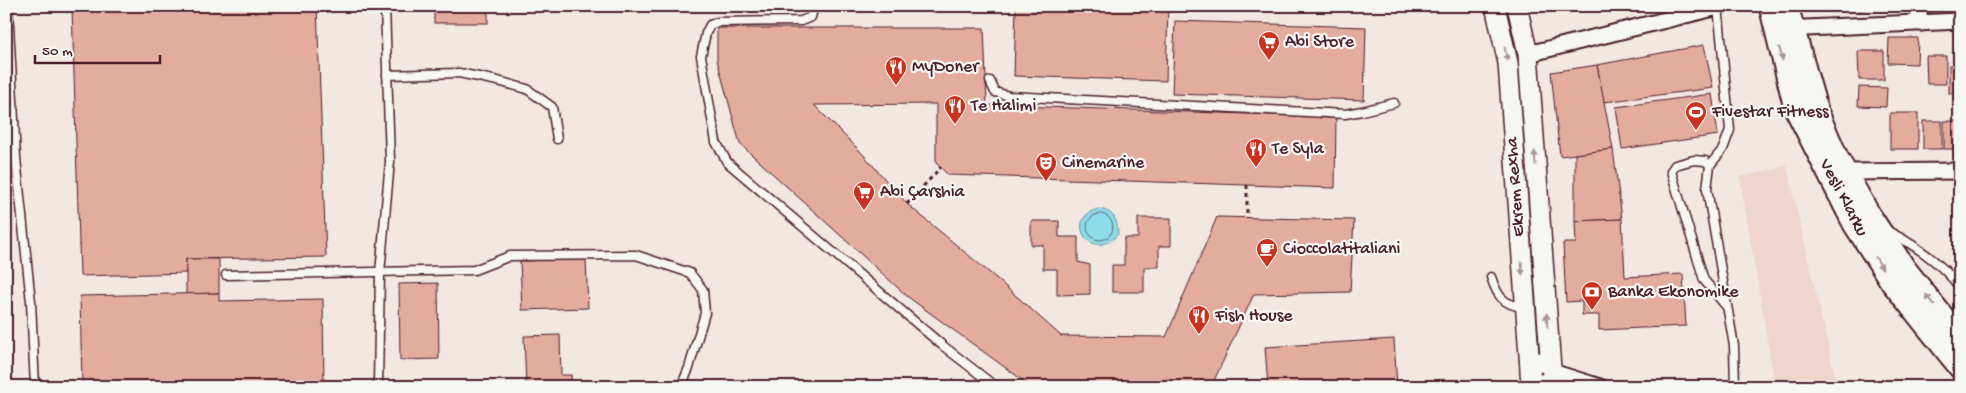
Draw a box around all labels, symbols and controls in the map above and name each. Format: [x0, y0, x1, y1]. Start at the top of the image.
supermarket icon: Abi Store [1257, 30, 1281, 61]
scale bar [35, 32, 160, 64]
place label: Abi Store [1285, 32, 1355, 53]
text: 50 m [42, 43, 73, 61]
one-way arrow [1502, 46, 1510, 61]
one-way arrow [1777, 46, 1785, 61]
restaurant icon: MyDoner [884, 55, 908, 86]
place label: MyDoner [912, 57, 980, 78]
restaurant icon: Te Halimi [943, 94, 967, 125]
place label: Te Halimi [970, 96, 1036, 117]
sports icon: Fivestar Fitness [1684, 100, 1708, 131]
place label: Fivestar Fitness [1711, 102, 1830, 123]
street label: Ekrem Rexha [1502, 135, 1530, 238]
restaurant icon: Te Syla [1244, 137, 1268, 168]
place label: Te Syla [1271, 139, 1325, 160]
one-way arrow [1531, 150, 1539, 166]
theatre icon: Cinemarine [1034, 151, 1058, 182]
place label: Cinemarine [1062, 153, 1145, 174]
street label: Vesli Klarku [1813, 155, 1872, 241]
supermarket icon: Abi Çarshia [852, 180, 876, 211]
place label: Abi Çarshia [880, 182, 966, 203]
cafe icon: Cioccolatitaliani [1255, 237, 1279, 268]
place label: Cioccolatitaliani [1283, 239, 1401, 260]
one-way arrow [1874, 256, 1884, 269]
one-way arrow [1518, 260, 1526, 276]
bank icon: Banka Ekonomike [1580, 280, 1604, 311]
place label: Banka Ekonomike [1607, 282, 1739, 303]
one-way arrow [1924, 294, 1935, 307]
restaurant icon: Fish House [1187, 304, 1211, 335]
place label: Fish House [1214, 306, 1293, 327]
one-way arrow [1543, 312, 1551, 328]

